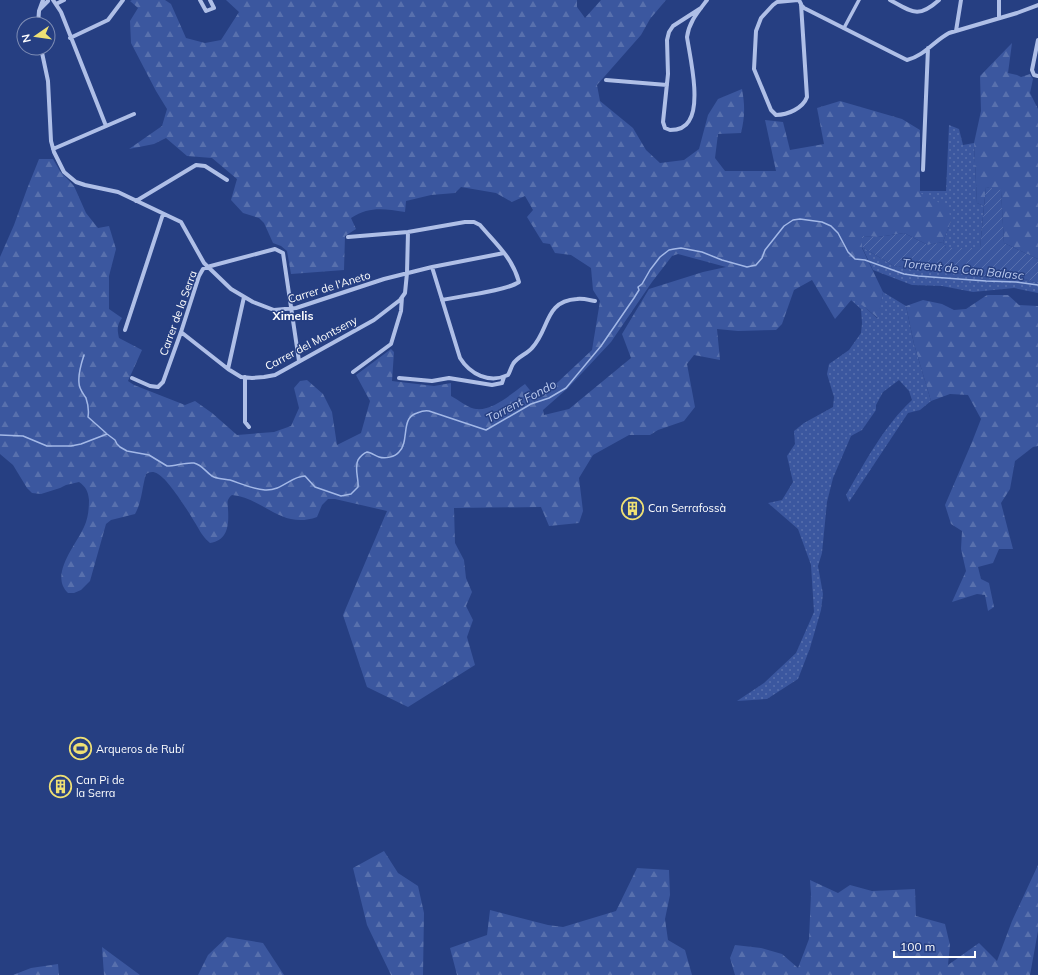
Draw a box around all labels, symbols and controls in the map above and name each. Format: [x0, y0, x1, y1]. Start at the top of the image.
north arrow [16, 16, 56, 56]
text: N [19, 33, 34, 44]
water label: Torrent de Can Balasc [901, 255, 1025, 283]
street label: Carrer de la Serra [156, 268, 200, 358]
street label: Carrer de l'Aneto [286, 268, 372, 306]
district label: Ximelis [272, 308, 313, 323]
street label: Carrer del Montseny [262, 313, 360, 373]
water label: Torrent Fondo [483, 376, 559, 426]
building icon: Can Serrafossà [619, 495, 645, 521]
place label: Can Serrafossà [648, 501, 726, 515]
sports icon: Arqueros de Rubí [68, 736, 94, 762]
place label: Arqueros de Rubí [96, 742, 185, 756]
building icon: Can Pi de la Serra [48, 773, 74, 799]
place label: Can Pi de la Serra [76, 773, 125, 800]
scale bar [894, 933, 975, 959]
text: 100 m [900, 939, 935, 954]

